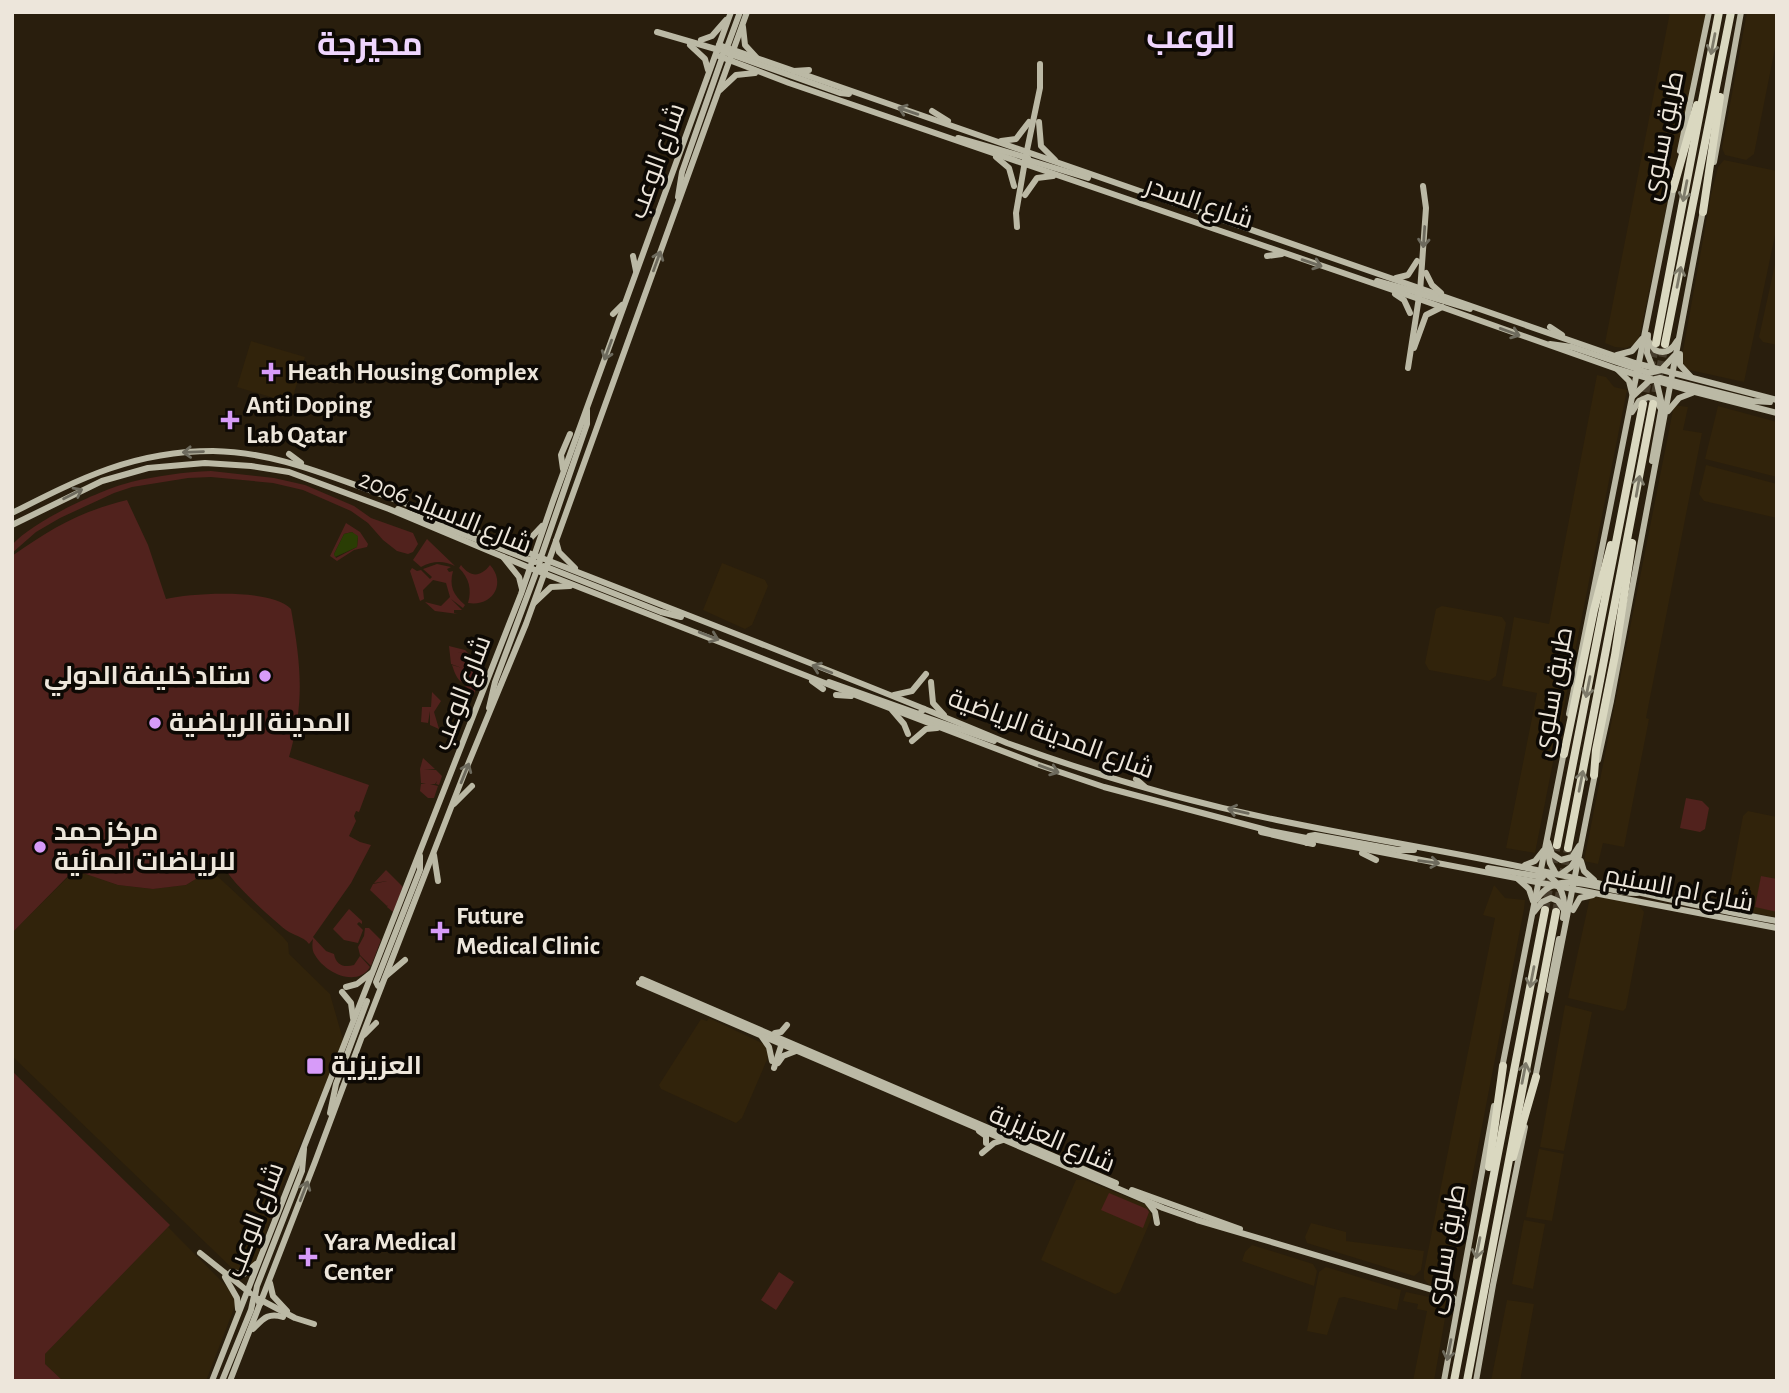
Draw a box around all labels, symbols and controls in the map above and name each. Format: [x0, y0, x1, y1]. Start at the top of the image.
district label: الوعب [1146, 22, 1236, 56]
district label: محيرجة [317, 29, 423, 63]
one-way arrow [1706, 32, 1720, 55]
street label: طريق سلوى [1638, 69, 1690, 203]
street label: شارع الوعب [624, 100, 693, 223]
one-way arrow [897, 104, 919, 116]
street label: شارع السدر [1139, 172, 1256, 236]
one-way arrow [1678, 179, 1691, 202]
one-way arrow [1417, 226, 1430, 248]
one-way arrow [651, 250, 664, 272]
one-way arrow [1300, 258, 1322, 270]
one-way arrow [1672, 266, 1686, 289]
one-way arrow [1499, 327, 1521, 339]
one-way arrow [601, 338, 613, 360]
place label: Heath Housing Complex [287, 359, 539, 385]
marker: Heath Housing Complex [261, 362, 281, 382]
place label: Anti Doping Lab Qatar [246, 392, 372, 448]
marker: Anti Doping Lab Qatar [220, 410, 240, 430]
one-way arrow [181, 446, 204, 459]
street label: شارع الاسياد 2006 [354, 466, 535, 561]
one-way arrow [1632, 475, 1646, 498]
one-way arrow [62, 487, 83, 501]
street label: طريق سلوى [1529, 625, 1579, 759]
one-way arrow [698, 631, 720, 644]
street label: شارع الوعب [428, 632, 499, 755]
one-way arrow [812, 662, 834, 675]
place label: ستاد خليفة الدولي [44, 663, 251, 696]
marker: ستاد خليفة الدولي [257, 668, 273, 684]
one-way arrow [1581, 675, 1594, 698]
street label: شارع المدينة الرياضية [944, 685, 1157, 786]
place label: المدينة الرياضية [169, 710, 351, 737]
marker: المدينة الرياضية [147, 715, 163, 731]
one-way arrow [459, 763, 472, 784]
one-way arrow [1038, 764, 1060, 776]
one-way arrow [1575, 770, 1588, 793]
one-way arrow [1227, 804, 1250, 818]
place label: مركز حمد للرياضات المائية [54, 819, 236, 876]
marker: مركز حمد للرياضات المائية [32, 839, 48, 855]
one-way arrow [1417, 856, 1440, 869]
street label: شارع ام السنيم [1602, 862, 1756, 920]
place label: Future Medical Clinic [456, 903, 600, 959]
marker: Future Medical Clinic [430, 921, 450, 941]
one-way arrow [1524, 965, 1538, 988]
place label: العزيزية [331, 1053, 422, 1080]
marker: العزيزية [305, 1056, 325, 1076]
one-way arrow [1518, 1062, 1532, 1085]
street label: شارع العزيزية [984, 1101, 1119, 1180]
street label: شارع الوعب [221, 1159, 292, 1282]
one-way arrow [299, 1181, 312, 1203]
street label: طريق سلوى [1422, 1182, 1472, 1316]
place label: Yara Medical Center [324, 1229, 456, 1285]
one-way arrow [1471, 1236, 1484, 1259]
marker: Yara Medical Center [298, 1247, 318, 1267]
one-way arrow [1442, 1338, 1455, 1361]

